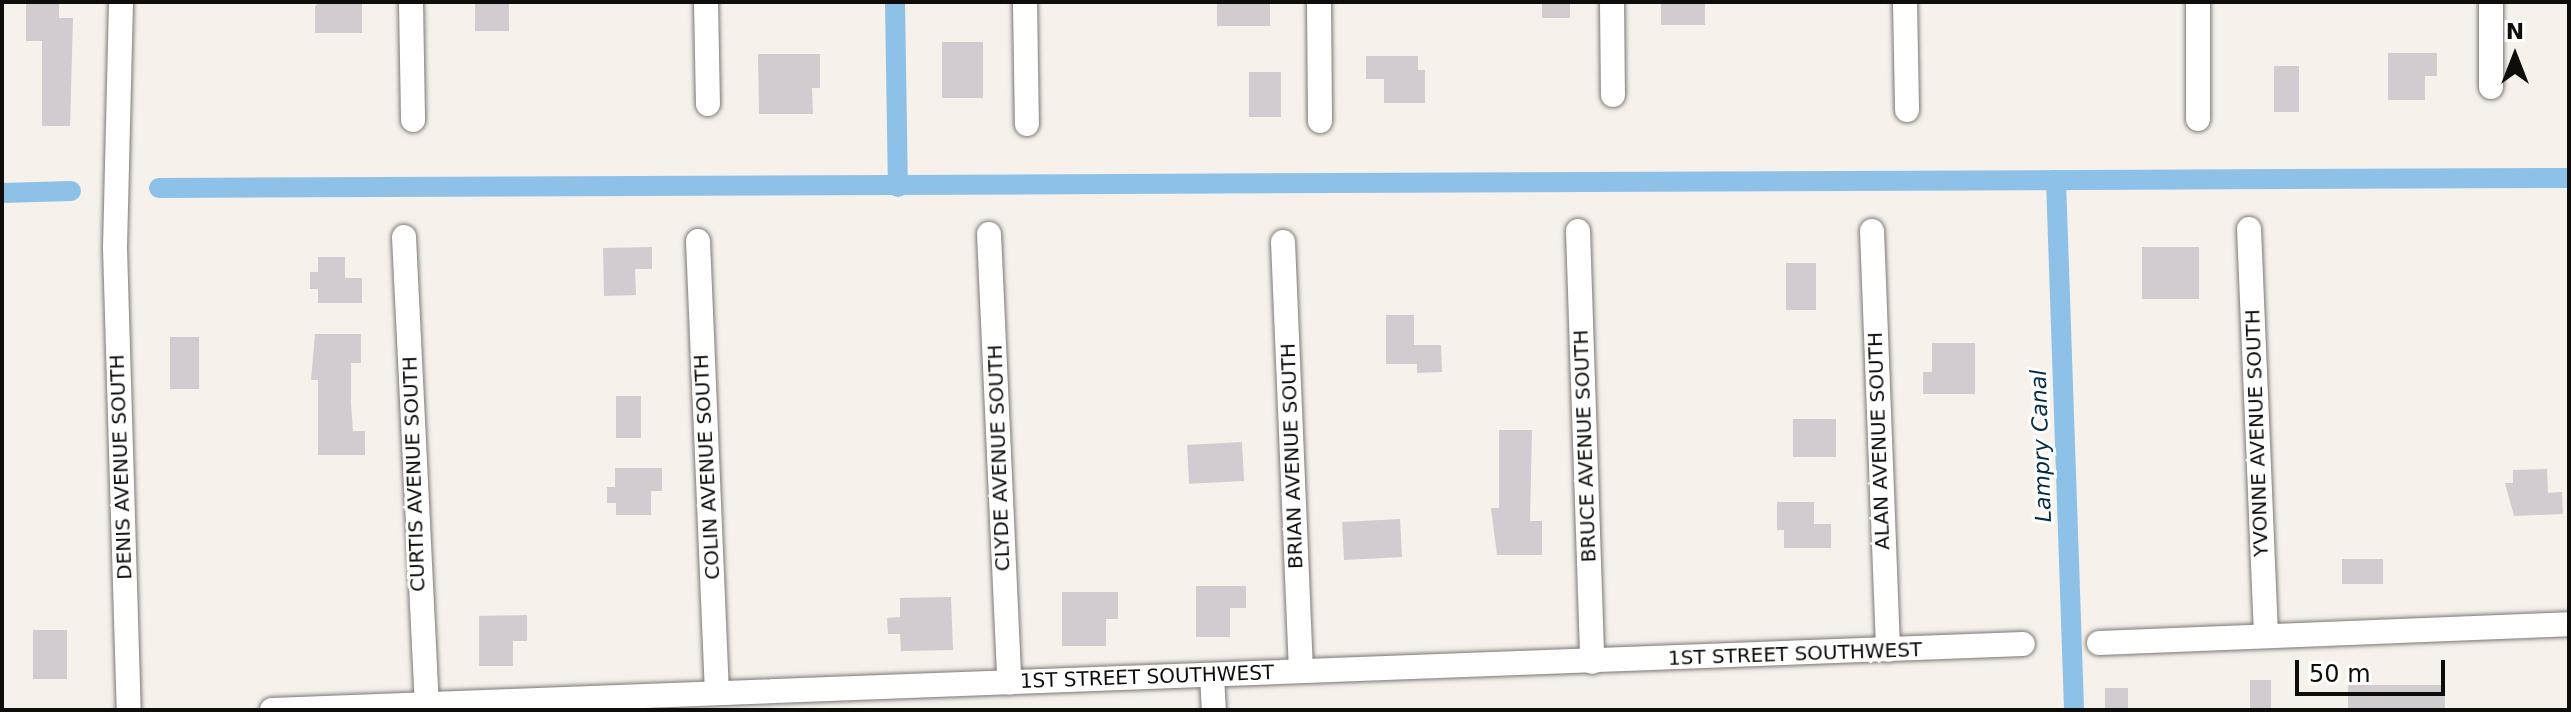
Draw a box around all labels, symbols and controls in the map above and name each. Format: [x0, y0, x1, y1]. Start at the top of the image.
north arrow [2475, 16, 2555, 96]
text: N [2506, 19, 2524, 44]
street label: YVONNE AVENUE SOUTH [2241, 309, 2273, 557]
street label: BRUCE AVENUE SOUTH [1569, 329, 1601, 563]
street label: ALAN AVENUE SOUTH [1863, 332, 1895, 550]
street label: BRIAN AVENUE SOUTH [1276, 343, 1308, 569]
street label: CLYDE AVENUE SOUTH [983, 344, 1015, 572]
street label: DENIS AVENUE SOUTH [105, 354, 137, 580]
street label: COLIN AVENUE SOUTH [689, 354, 725, 580]
street label: CURTIS AVENUE SOUTH [398, 356, 430, 592]
water label: Lampry Canal [2025, 369, 2057, 523]
street label: 1ST STREET SOUTHWEST [1668, 638, 1922, 670]
scale bar [2299, 644, 2449, 694]
text: 50 m [2309, 660, 2371, 688]
street label: 1ST STREET SOUTHWEST [1020, 661, 1274, 693]

